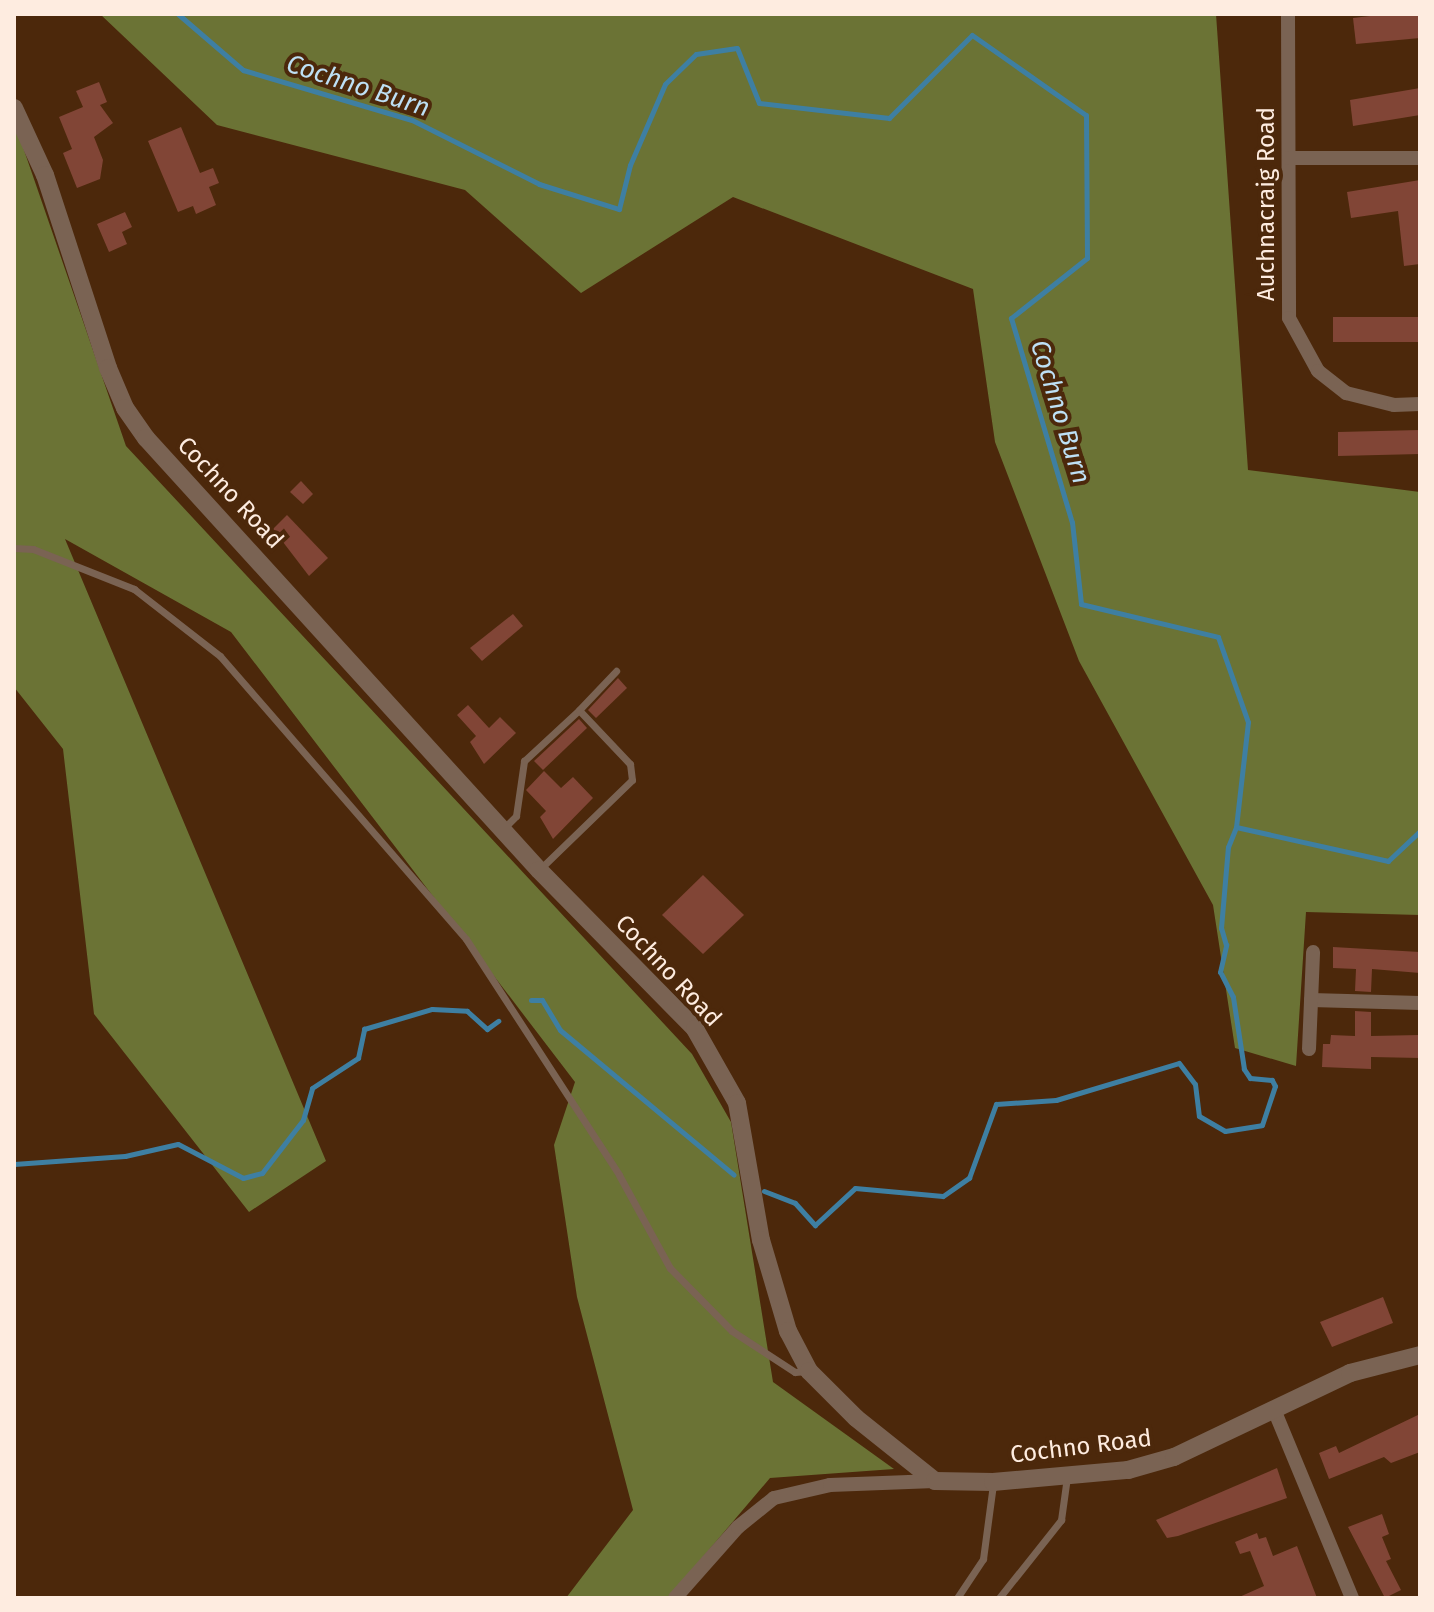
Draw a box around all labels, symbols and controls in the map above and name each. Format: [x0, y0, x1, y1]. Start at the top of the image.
water label: Cochno Burn [282, 48, 434, 124]
street label: Auchnacraig Road [1253, 107, 1281, 301]
water label: Cochno Burn [1023, 336, 1097, 488]
street label: Cochno Road [171, 431, 289, 555]
street label: Cochno Road [609, 909, 727, 1033]
street label: Cochno Road [1009, 1424, 1153, 1470]

